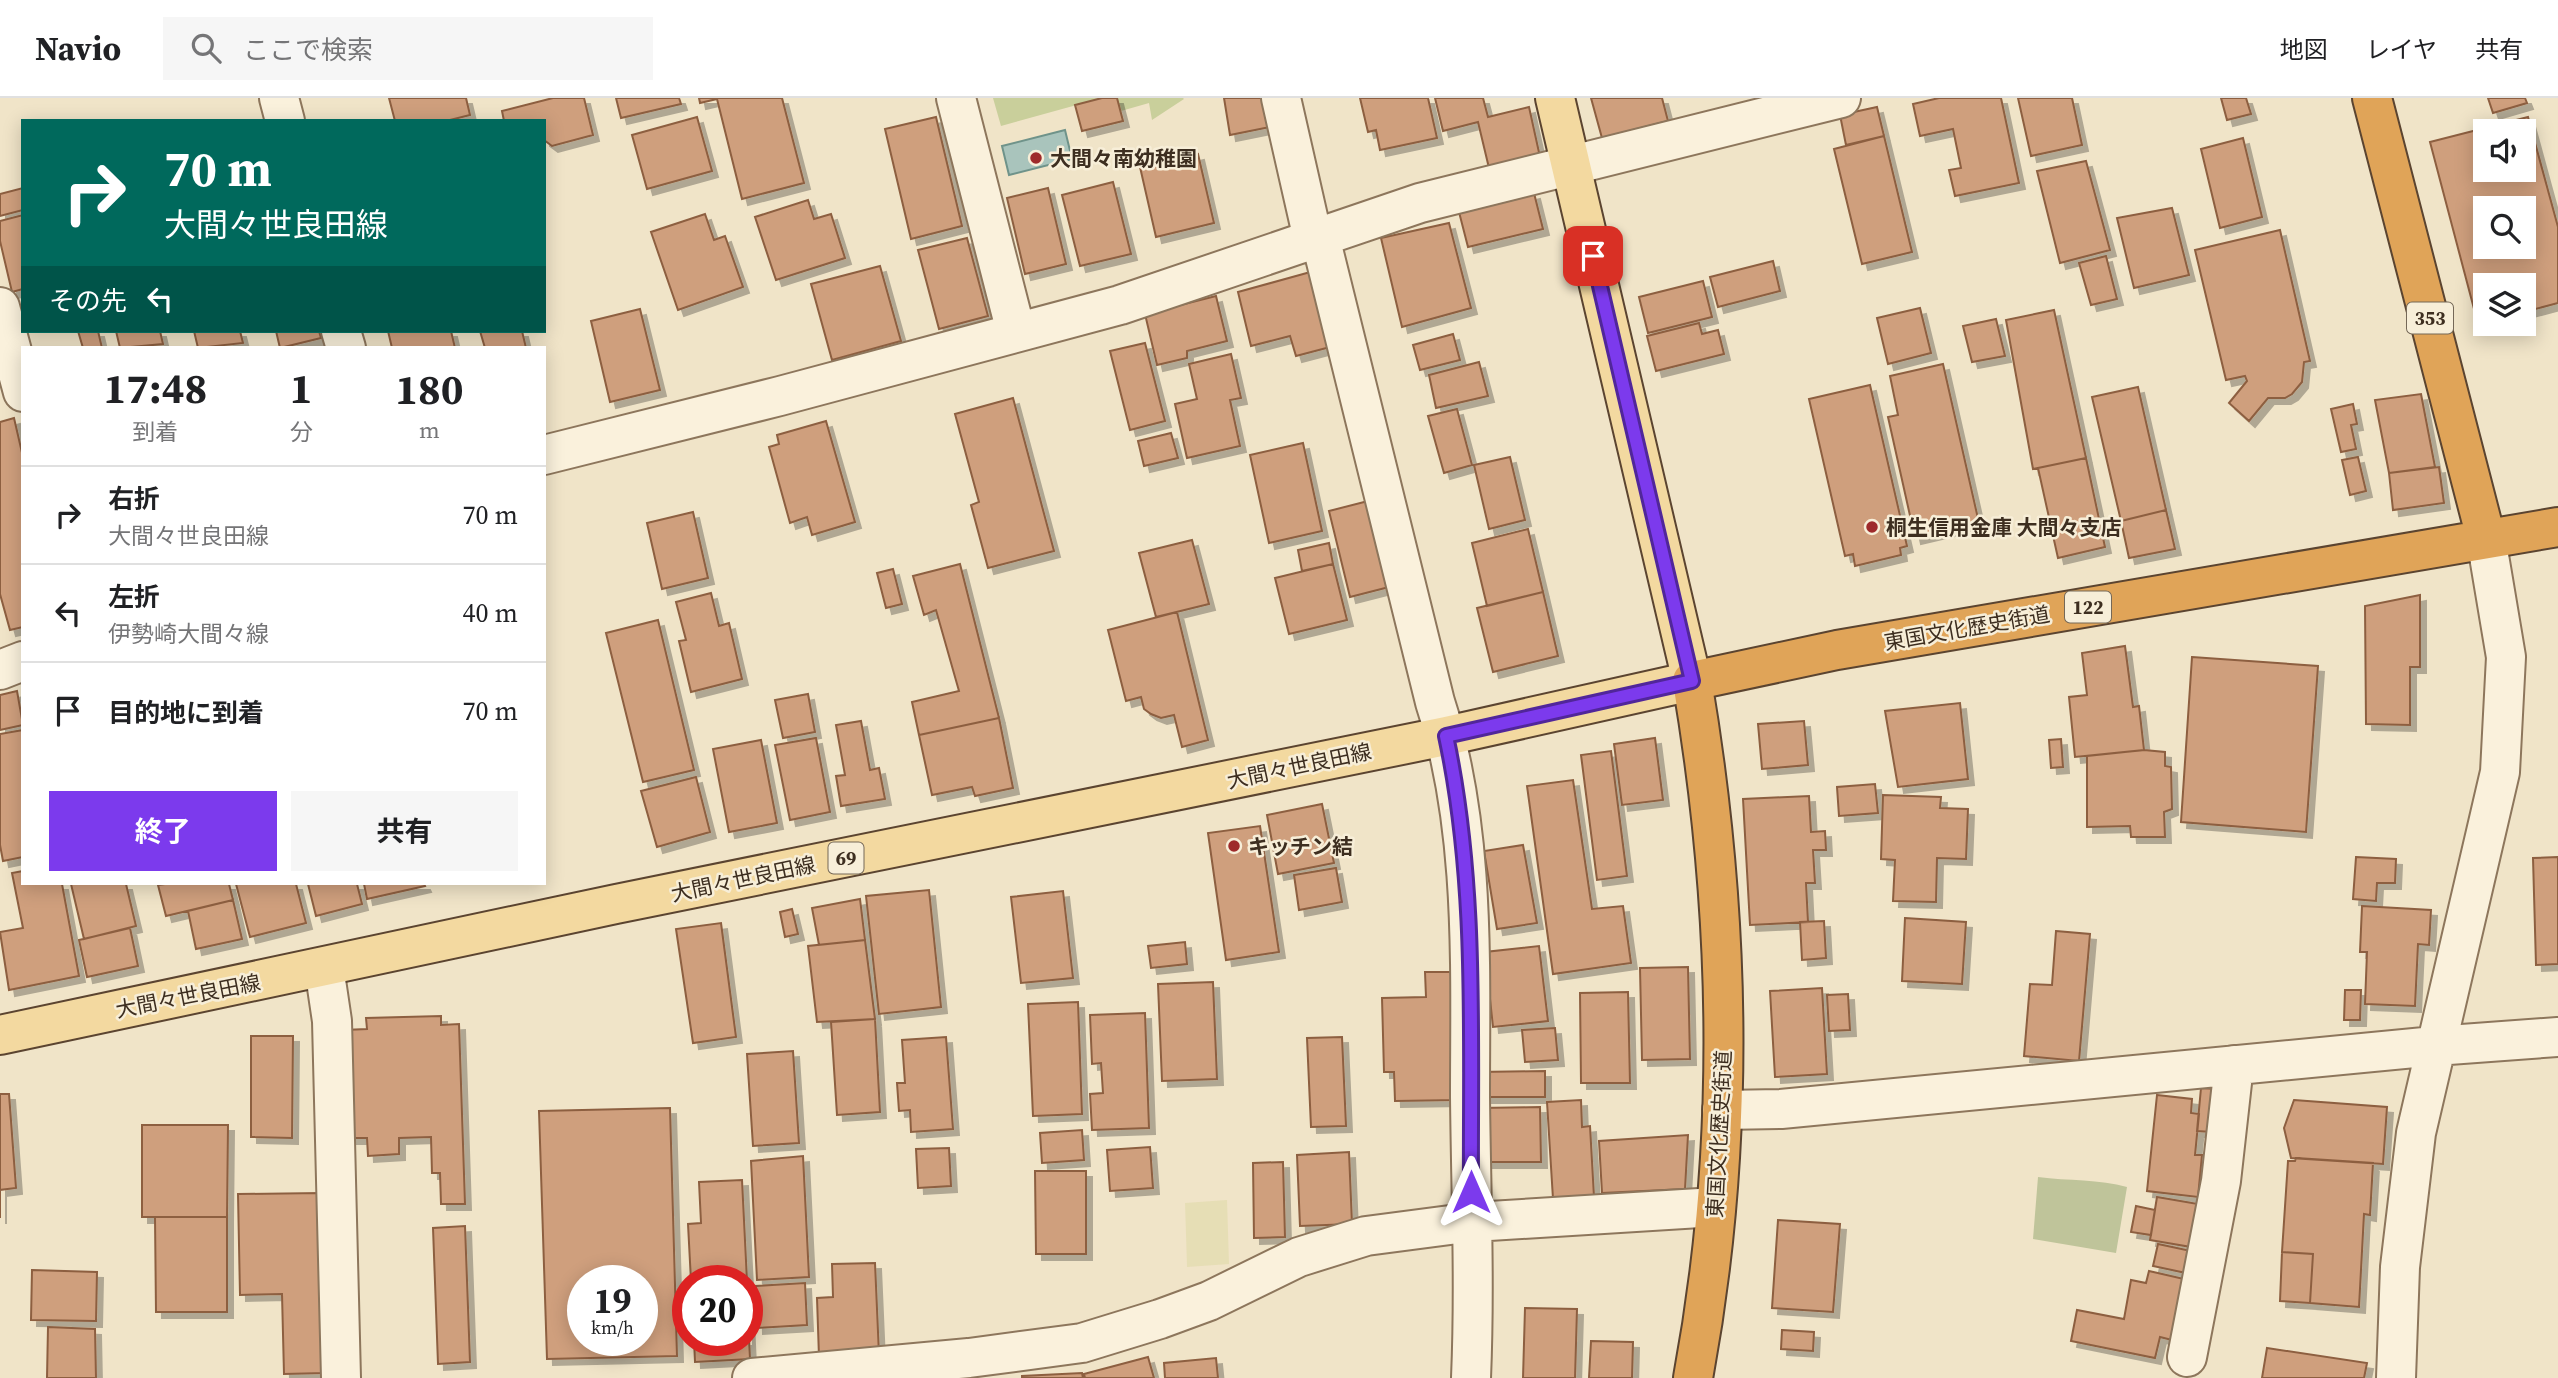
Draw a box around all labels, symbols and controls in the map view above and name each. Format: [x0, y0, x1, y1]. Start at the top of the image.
search box [163, 17, 653, 80]
text: Navio [35, 26, 121, 71]
icon: search [187, 29, 225, 67]
text: ここで検索 [243, 32, 373, 68]
text: 地図 [2280, 33, 2328, 66]
text: レイヤ [2366, 33, 2437, 66]
text: 共有 [2475, 33, 2523, 66]
map controls [2473, 119, 2536, 336]
button: sound [2473, 119, 2536, 182]
text: 70 m [164, 135, 272, 202]
place label: 大間々南幼稚園 [1050, 144, 1197, 173]
icon: right [49, 147, 140, 238]
marker: 大間々南幼稚園 [1028, 150, 1044, 166]
button: search [2473, 196, 2536, 259]
text: 大間々世良田線 [164, 203, 388, 247]
pin [1563, 226, 1623, 286]
icon: arrive [1574, 237, 1612, 275]
button: layers [2473, 273, 2536, 336]
icon: left [141, 280, 179, 318]
text: その先 [49, 283, 127, 319]
road number: 353 [2407, 302, 2453, 333]
text: 17:48 [104, 359, 207, 417]
text: 1 [290, 359, 313, 417]
text: 180 [395, 360, 463, 418]
text: m [419, 414, 440, 446]
text: 到着 [132, 416, 178, 448]
text: 分 [290, 416, 313, 448]
text: 右折 [108, 481, 160, 517]
icon: right [49, 496, 87, 534]
text: 70 m [463, 497, 518, 533]
place label: 桐生信用金庫 大間々支店 [1886, 513, 2122, 542]
marker: 桐生信用金庫 大間々支店 [1864, 519, 1880, 535]
text: 大間々世良田線 [108, 520, 269, 552]
text: 左折 [108, 579, 160, 615]
road number: 122 [2065, 592, 2111, 622]
icon: left [49, 594, 87, 632]
text: 40 m [463, 595, 518, 631]
street label: 東国文化歴史街道 [1882, 599, 2052, 657]
text: 伊勢崎大間々線 [108, 618, 269, 650]
icon: arrive [49, 692, 87, 730]
text: 70 m [463, 693, 518, 729]
text: 目的地に到着 [108, 695, 264, 731]
street label: 大間々世良田線 [1224, 737, 1374, 795]
button: 終了 [49, 791, 277, 871]
button: 共有 [291, 791, 518, 871]
place label: キッチン結 [1248, 832, 1353, 861]
marker: キッチン結 [1226, 838, 1242, 854]
road number: 69 [828, 842, 864, 874]
street label: 大間々世良田線 [668, 850, 818, 908]
street label: 大間々世良田線 [113, 968, 263, 1024]
street label: 東国文化歴史街道 [1700, 1049, 1738, 1219]
position arrow [1434, 1155, 1508, 1229]
speed limit sign: 20 [672, 1265, 763, 1356]
text: 19 [594, 1277, 631, 1325]
text: km/h [591, 1315, 634, 1340]

